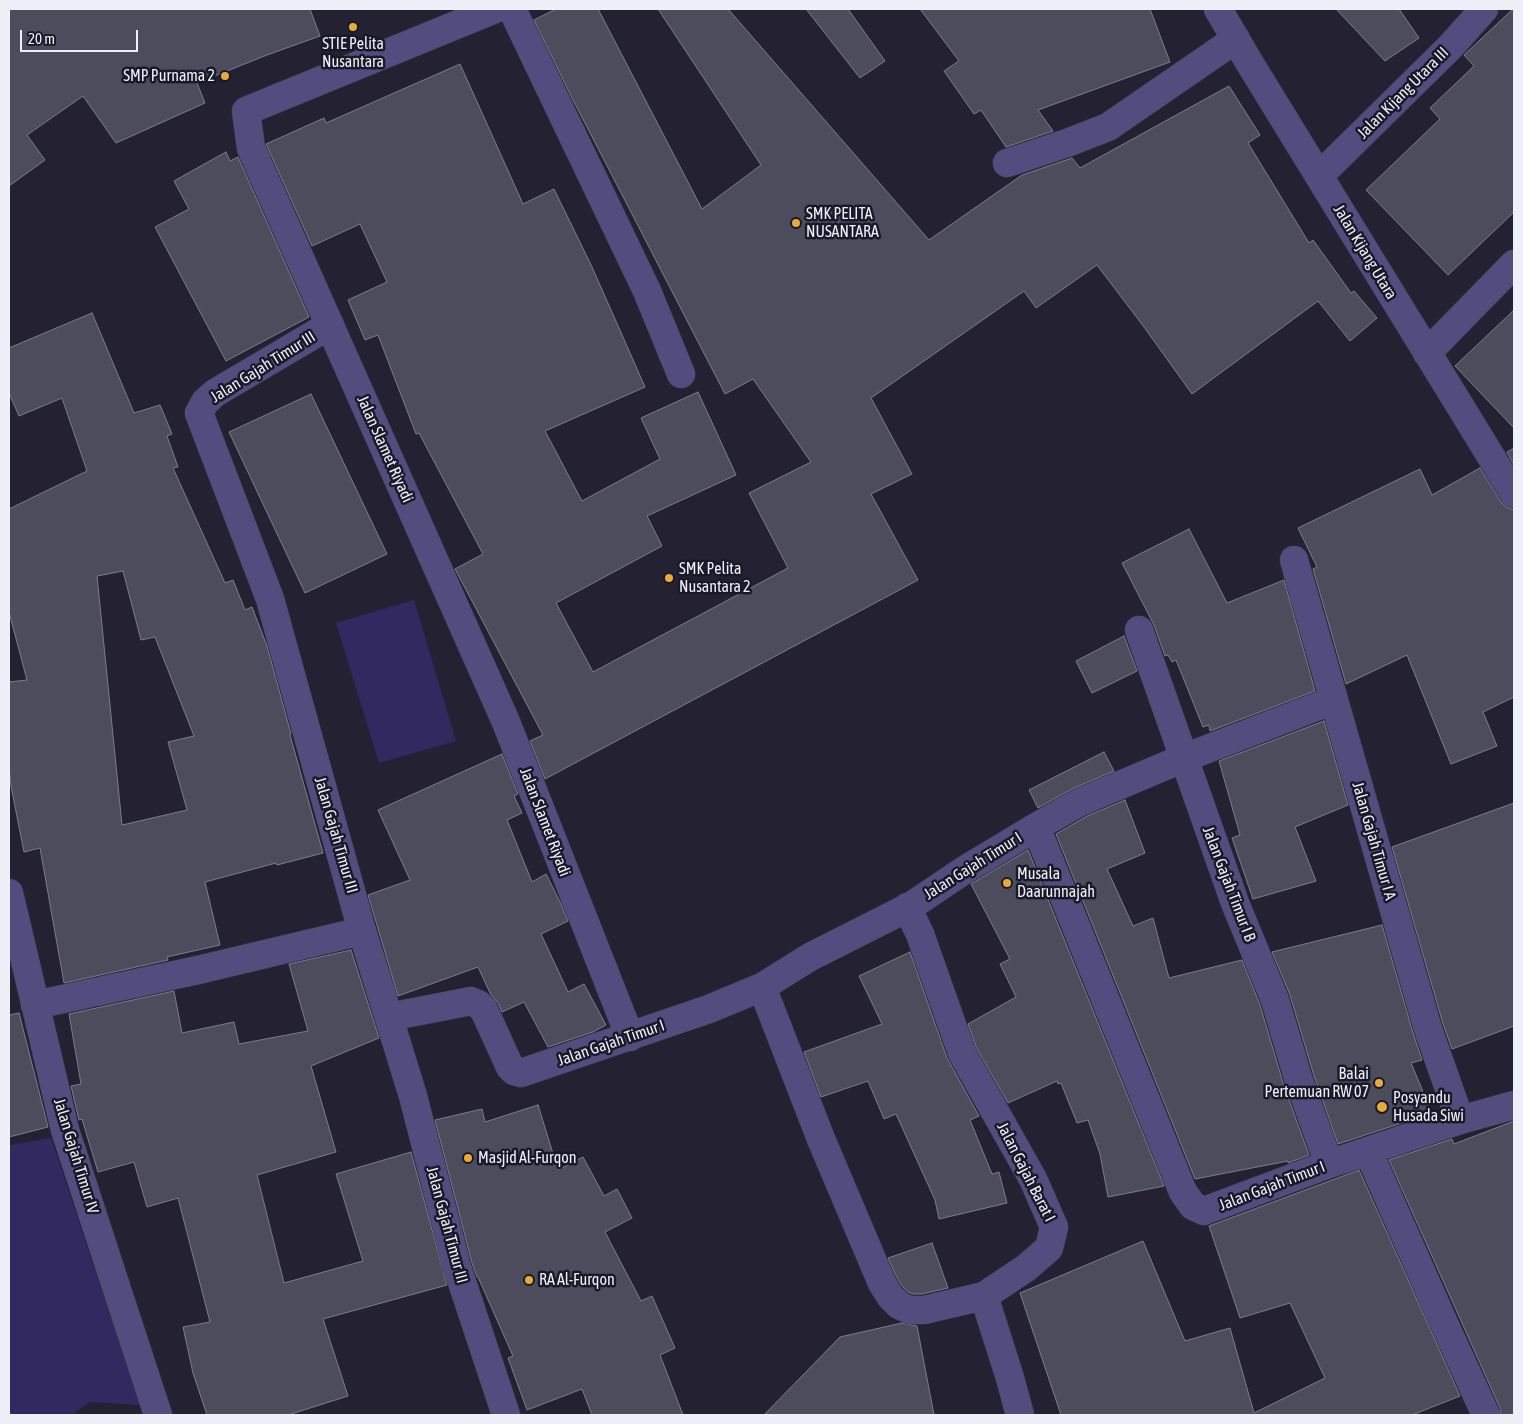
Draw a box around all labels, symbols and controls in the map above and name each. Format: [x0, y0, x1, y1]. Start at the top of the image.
scale bar [22, 20, 140, 52]
marker: STIE Pelita Nusantara [347, 21, 359, 33]
text: 20 m [28, 30, 55, 47]
place label: STIE Pelita Nusantara [322, 34, 384, 72]
street label: Jalan Kijang Utara III [1353, 43, 1453, 143]
place label: SMP Purnama 2 [123, 66, 215, 86]
marker: SMP Purnama 2 [219, 70, 231, 82]
street label: Jalan Kijang Utara [1329, 201, 1401, 303]
place label: SMK PELITA NUSANTARA [806, 204, 879, 242]
marker: SMK PELITA NUSANTARA [790, 217, 802, 229]
street label: Jalan Gajah Timur III [207, 327, 319, 407]
street label: Jalan Slamet Riyadi [353, 393, 417, 505]
place label: SMK Pelita Nusantara 2 [679, 559, 751, 597]
marker: SMK Pelita Nusantara 2 [663, 572, 675, 584]
street label: Jalan Slamet Riyadi [515, 765, 575, 879]
street label: Jalan Gajah Timur III [310, 775, 362, 895]
street label: Jalan Gajah Timur I A [1348, 780, 1400, 902]
street label: Jalan Gajah Timur I B [1198, 824, 1260, 944]
street label: Jalan Gajah Timur I [921, 828, 1025, 904]
place label: Musala Daarunnajah [1017, 864, 1095, 902]
marker: Musala Daarunnajah [1001, 877, 1013, 889]
street label: Jalan Gajah Timur I [555, 1016, 667, 1070]
place label: Balai Pertemuan RW 07 [1264, 1064, 1369, 1102]
marker: Balai Pertemuan RW 07 [1373, 1077, 1385, 1089]
place label: Posyandu Husada Siwi [1393, 1088, 1464, 1126]
street label: Jalan Gajah Timur IV [49, 1096, 103, 1216]
marker: Posyandu Husada Siwi [1375, 1100, 1389, 1114]
street label: Jalan Gajah Barat I [993, 1119, 1059, 1225]
place label: Masjid Al-Furqon [478, 1148, 577, 1168]
marker: Masjid Al-Furqon [462, 1152, 474, 1164]
street label: Jalan Gajah Timur I [1216, 1157, 1328, 1215]
street label: Jalan Gajah Timur III [422, 1165, 472, 1285]
place label: RA Al-Furqon [539, 1270, 615, 1290]
marker: RA Al-Furqon [523, 1274, 535, 1286]

